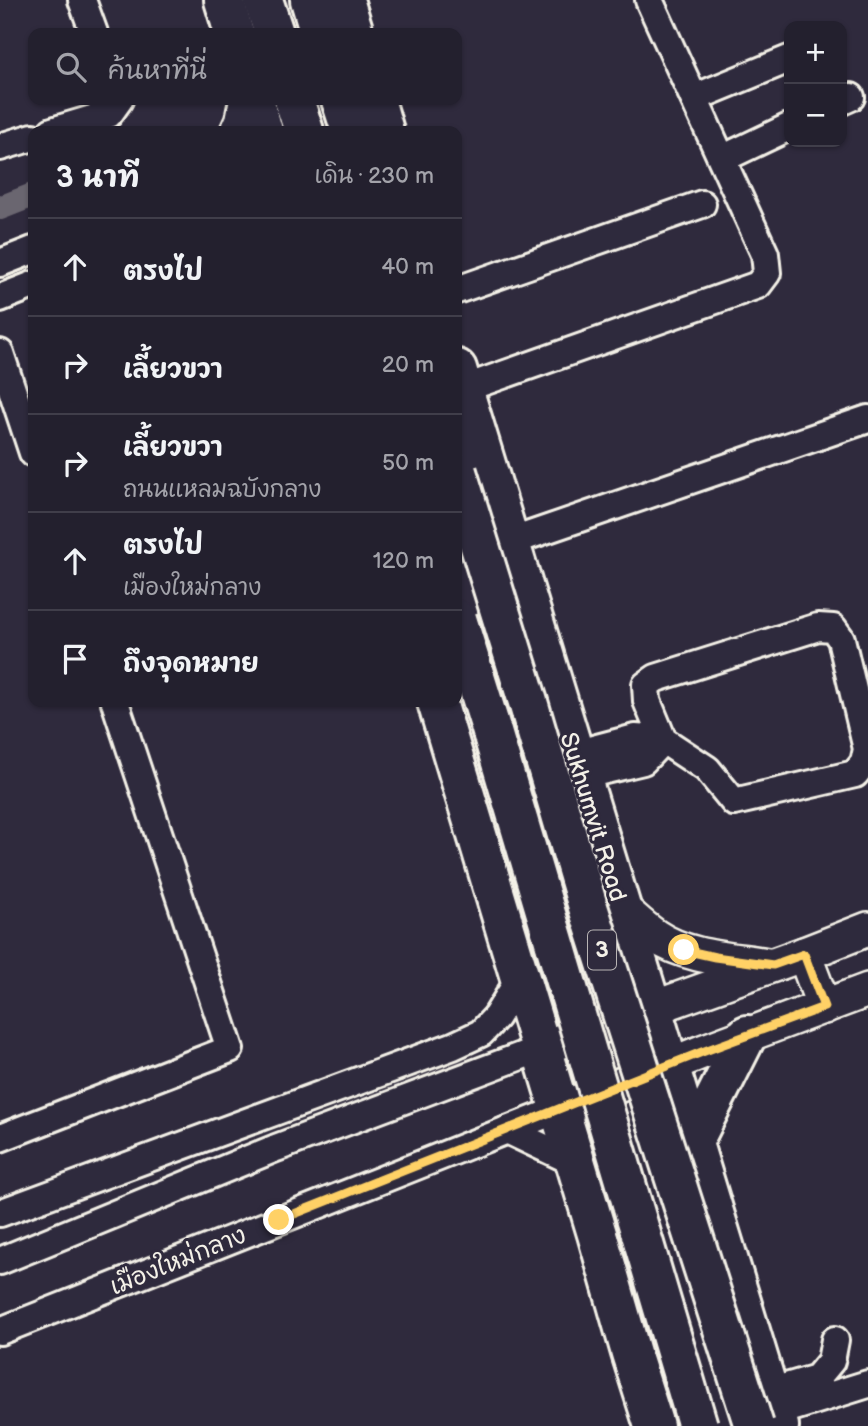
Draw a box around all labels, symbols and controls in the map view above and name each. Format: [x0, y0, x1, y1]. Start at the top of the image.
map controls [784, 21, 847, 147]
button: + [784, 21, 847, 84]
search box [28, 28, 462, 105]
icon: search [52, 48, 90, 86]
text: ค้นหาที่นี่ [108, 56, 207, 87]
button: − [784, 84, 847, 147]
text: 3 นาที [56, 160, 139, 196]
text: เดิน · 230 m [314, 162, 434, 190]
icon: ahead [56, 248, 94, 286]
text: 40 m [381, 253, 434, 281]
text: ตรงไป [123, 257, 203, 288]
icon: right [56, 346, 94, 384]
text: 20 m [382, 351, 434, 379]
text: เลี้ยวขวา [123, 355, 223, 386]
text: เลี้ยวขวา [123, 433, 223, 464]
icon: right [56, 444, 94, 482]
text: 50 m [382, 449, 434, 477]
text: ถนนแหลมฉบังกลาง [123, 476, 321, 504]
text: ตรงไป [123, 531, 203, 562]
icon: ahead [56, 542, 94, 580]
text: 120 m [373, 547, 434, 575]
text: เมืองใหม่กลาง [123, 574, 261, 602]
icon: arrive [56, 640, 94, 678]
text: ถึงจุดหมาย [123, 649, 259, 680]
street label: Sukhumvit Road [554, 729, 632, 905]
road number: 3 [588, 931, 616, 970]
route start [668, 934, 699, 965]
route end [263, 1204, 294, 1235]
street label: เมืองใหม่กลาง [105, 1219, 250, 1301]

